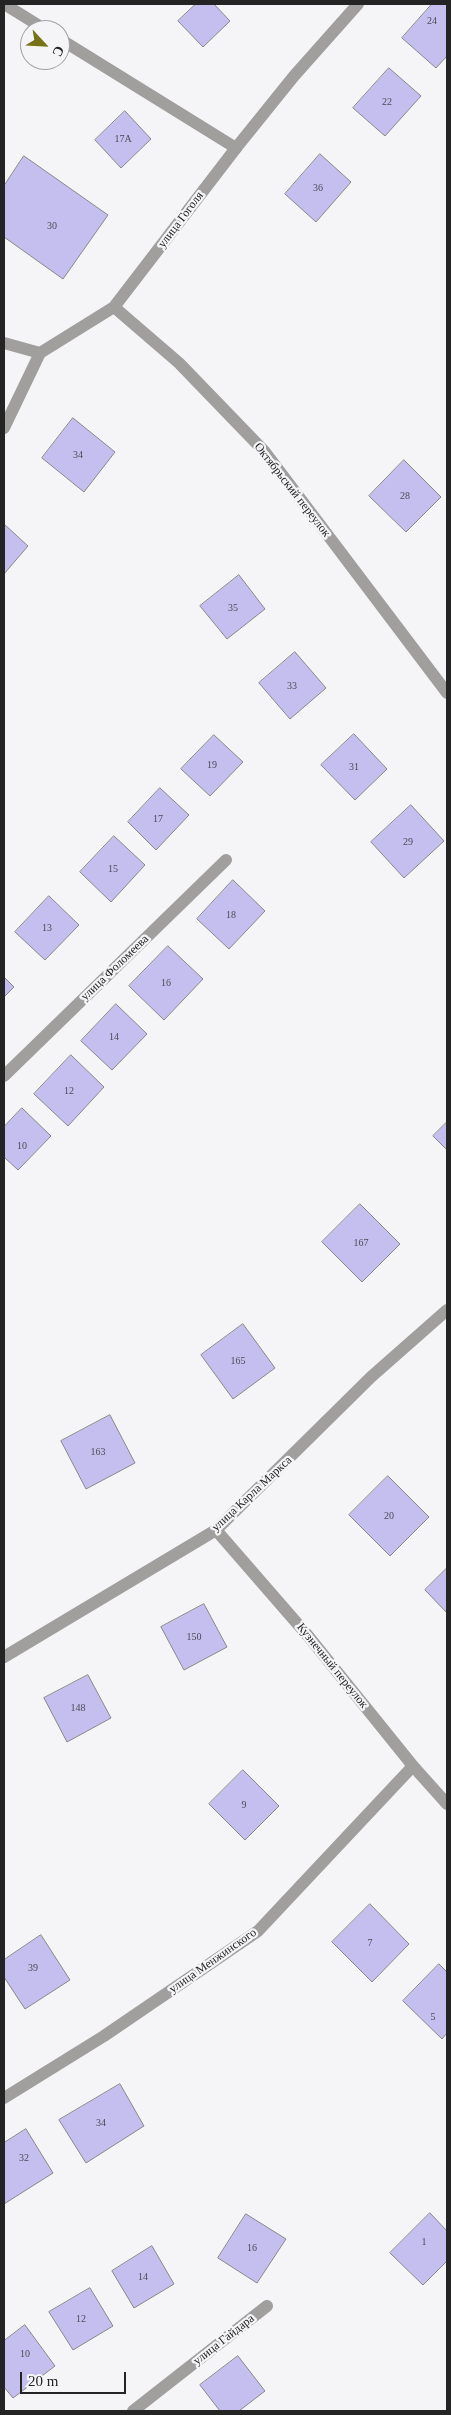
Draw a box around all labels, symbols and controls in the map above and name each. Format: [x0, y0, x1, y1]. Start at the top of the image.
house number: 24 [427, 15, 437, 27]
north arrow [20, 20, 70, 70]
text: С [49, 43, 67, 59]
house number: 22 [382, 96, 392, 108]
house number: 17А [114, 133, 132, 145]
house number: 36 [313, 182, 323, 194]
street label: улица Гоголя [155, 189, 207, 251]
house number: 30 [47, 220, 57, 232]
street label: Октябрьский переулок [251, 440, 333, 540]
house number: 34 [73, 449, 83, 461]
house number: 28 [400, 490, 410, 502]
house number: 35 [228, 602, 238, 614]
house number: 33 [287, 680, 297, 692]
house number: 19 [207, 759, 217, 771]
house number: 31 [349, 761, 359, 773]
house number: 17 [153, 813, 163, 825]
house number: 29 [403, 836, 413, 848]
house number: 15 [108, 863, 118, 875]
house number: 18 [226, 909, 236, 921]
house number: 13 [42, 922, 52, 934]
street label: улица Фоломеева [78, 932, 152, 1004]
house number: 16 [161, 977, 171, 989]
house number: 14 [109, 1031, 119, 1043]
house number: 12 [64, 1085, 74, 1097]
house number: 10 [17, 1140, 27, 1152]
house number: 167 [354, 1237, 368, 1249]
house number: 165 [230, 1355, 246, 1367]
house number: 163 [90, 1446, 106, 1458]
street label: улица Карла Маркса [209, 1453, 295, 1535]
house number: 20 [384, 1510, 394, 1522]
street label: Кузнечный переулок [293, 1621, 371, 1711]
house number: 150 [186, 1631, 202, 1643]
house number: 148 [70, 1702, 86, 1714]
house number: 9 [242, 1799, 246, 1811]
street label: улица Менжинского [167, 1926, 259, 1996]
house number: 7 [368, 1937, 372, 1949]
house number: 39 [28, 1962, 38, 1974]
house number: 5 [430, 2011, 436, 2023]
house number: 34 [96, 2117, 106, 2129]
house number: 32 [19, 2152, 29, 2164]
house number: 1 [422, 2236, 426, 2248]
house number: 16 [247, 2242, 257, 2254]
house number: 14 [138, 2271, 148, 2283]
street label: улица Гайдара [190, 2312, 258, 2368]
house number: 12 [76, 2313, 86, 2325]
house number: 10 [20, 2348, 30, 2360]
scale bar [22, 2362, 129, 2394]
text: 20 m [28, 2373, 58, 2389]

